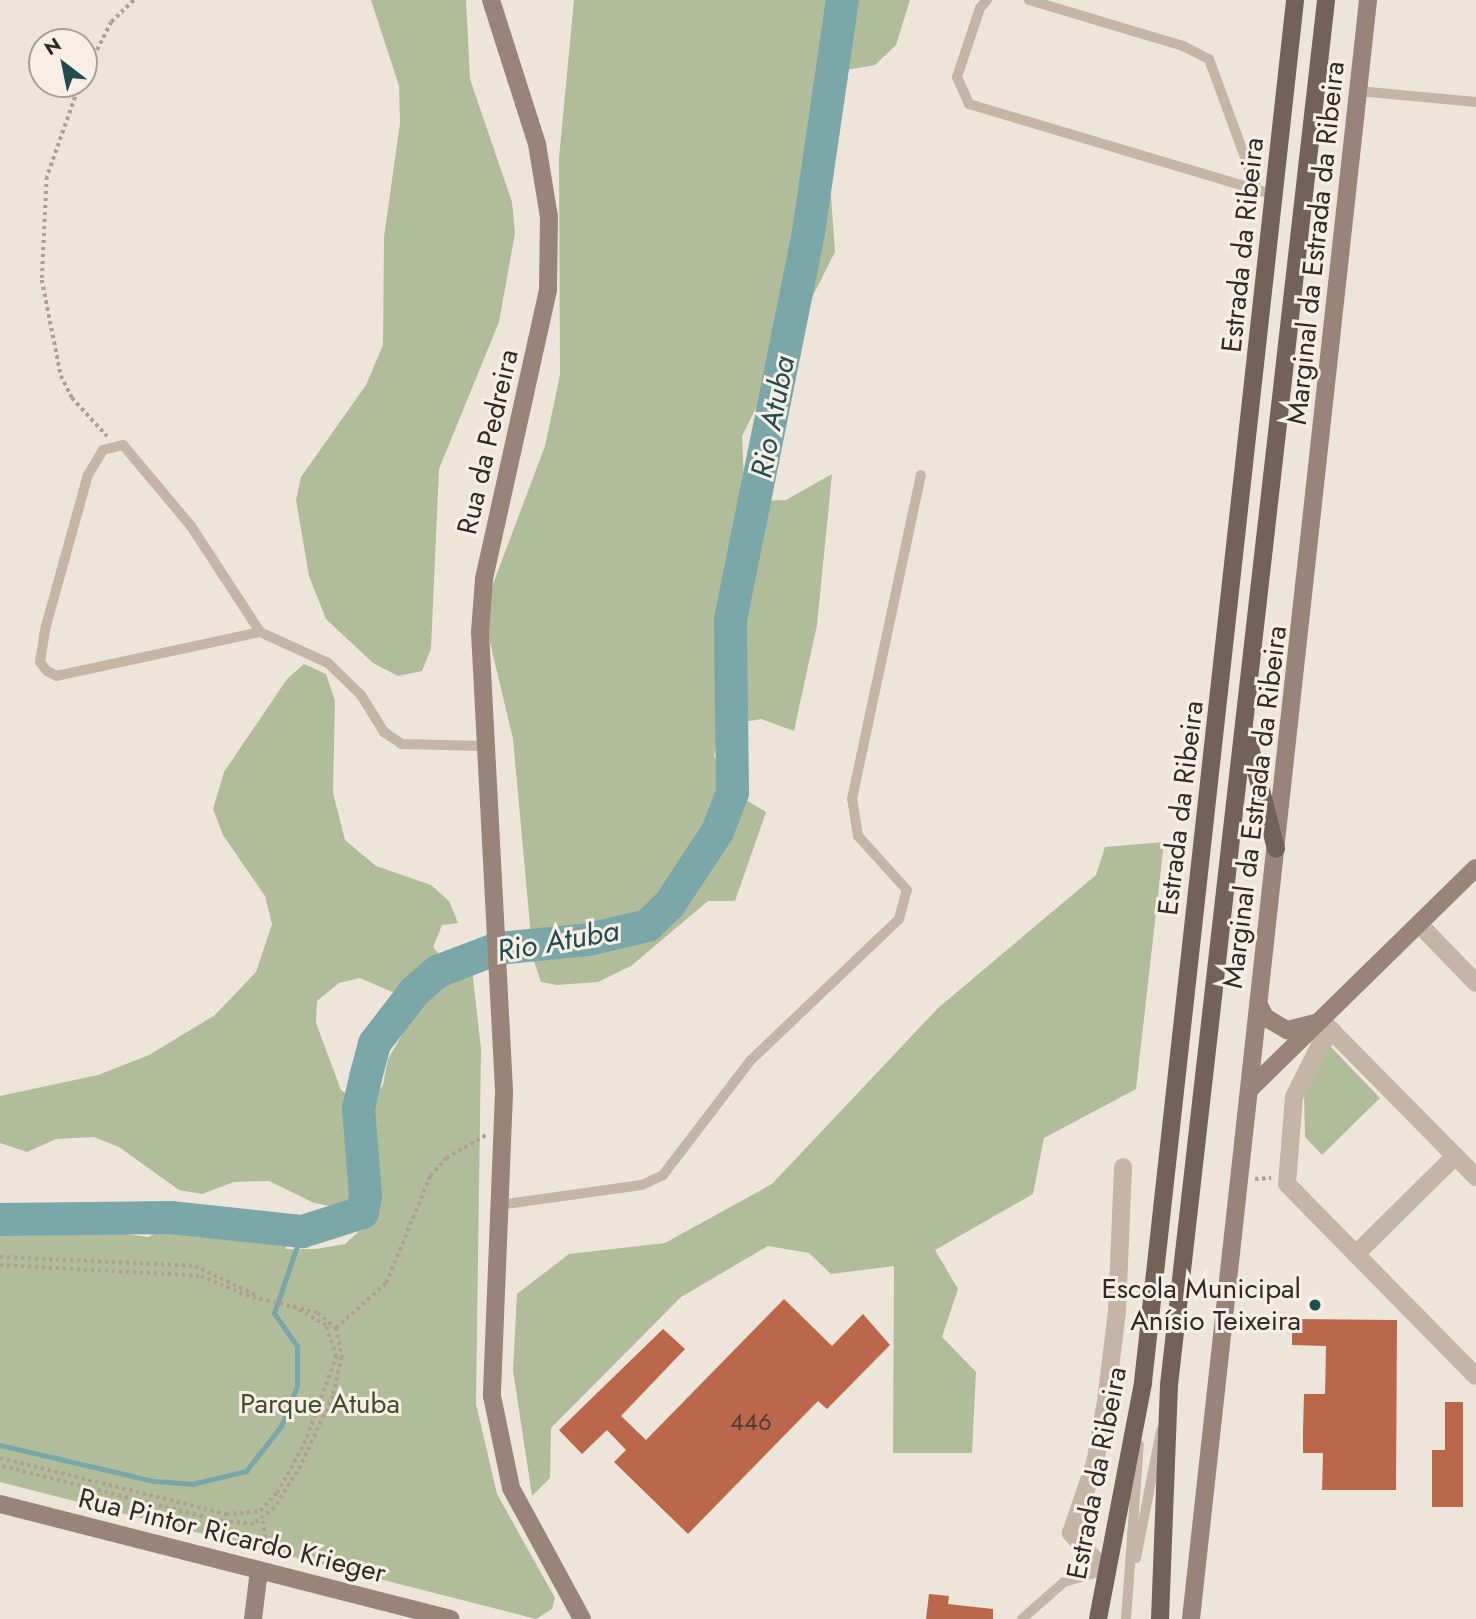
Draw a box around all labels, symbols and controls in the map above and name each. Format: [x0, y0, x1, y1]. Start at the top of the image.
north arrow [28, 28, 98, 98]
text: N [39, 31, 66, 62]
street label: Marginal da Estrada da Ribeira [1280, 60, 1352, 426]
street label: Estrada da Ribeira [1215, 136, 1271, 354]
street label: Rua da Pedreira [450, 346, 526, 538]
water label: Rio Atuba [744, 353, 802, 481]
street label: Marginal da Estrada da Ribeira [1216, 624, 1294, 990]
street label: Estrada da Ribeira [1151, 699, 1211, 917]
water label: Rio Atuba [494, 913, 622, 969]
place label: Escola Municipal Anísio Teixeira [1101, 1272, 1301, 1338]
marker: Escola Municipal Anísio Teixeira [1307, 1297, 1323, 1313]
street label: Estrada da Ribeira [1060, 1364, 1134, 1582]
park label: Parque Atuba [240, 1387, 400, 1421]
house number: 446 [730, 1408, 772, 1436]
street label: Rua Pintor Ricardo Krieger [75, 1482, 389, 1590]

